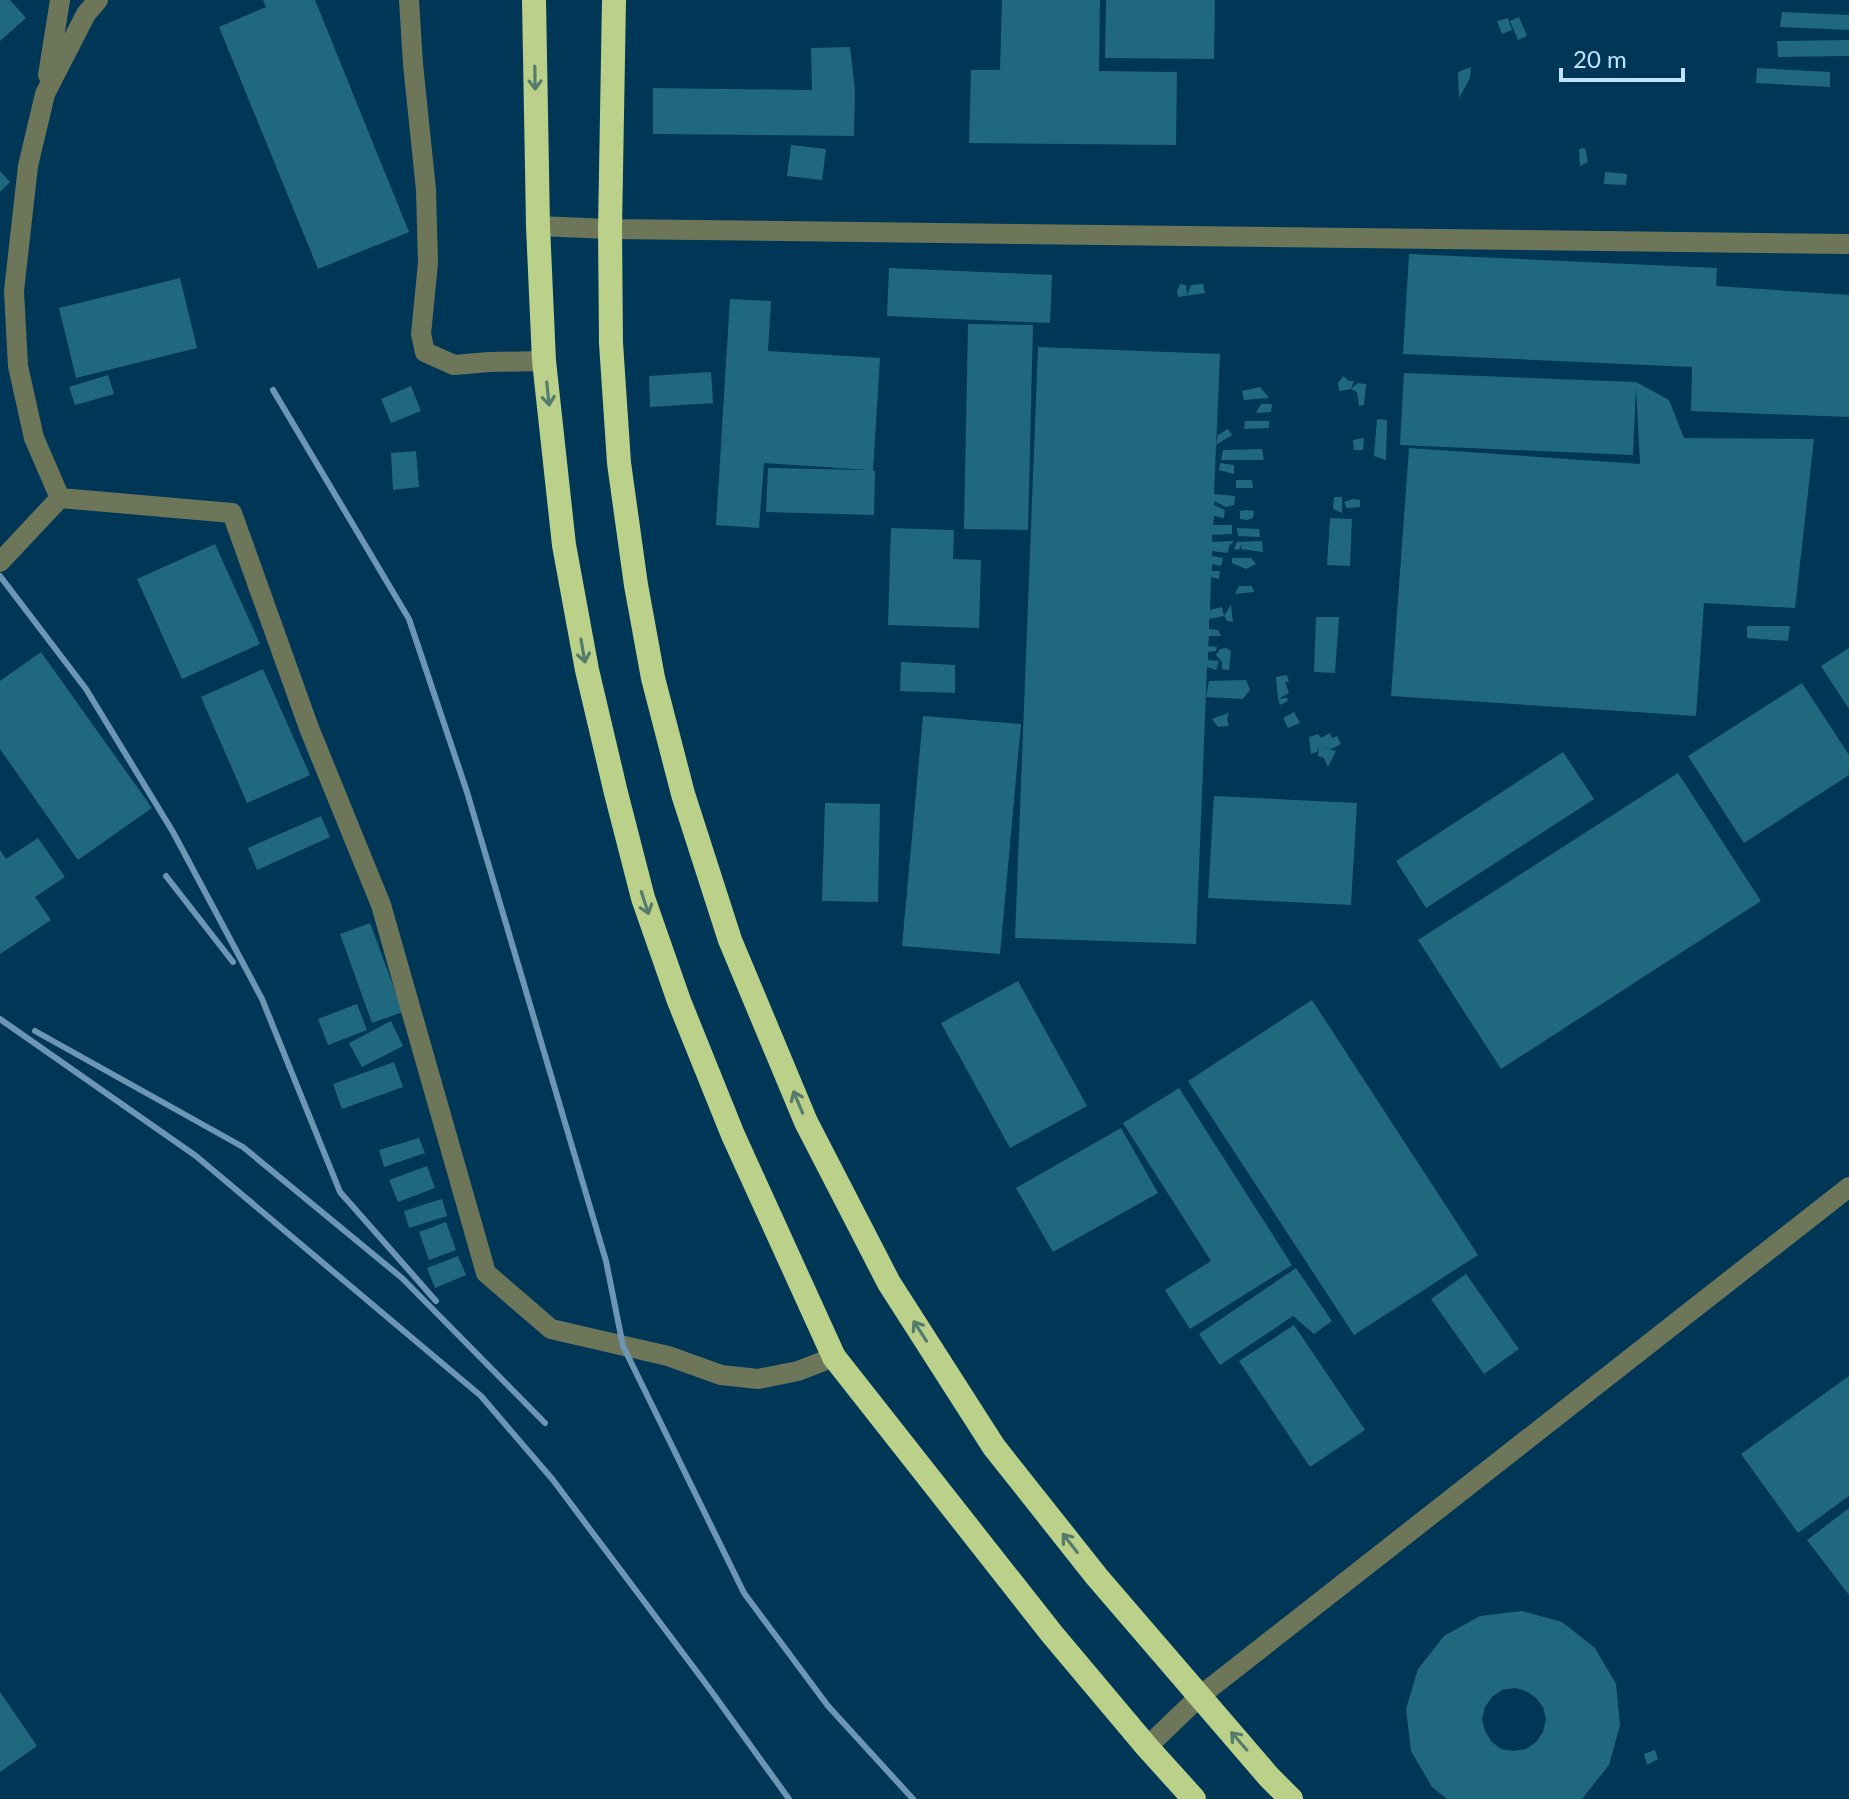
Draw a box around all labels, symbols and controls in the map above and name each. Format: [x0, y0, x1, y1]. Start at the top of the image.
scale bar [1561, 32, 1683, 82]
text: 20 m [1573, 44, 1627, 73]
one-way arrow [528, 64, 543, 91]
one-way arrow [540, 380, 555, 407]
one-way arrow [577, 638, 592, 663]
one-way arrow [639, 891, 654, 916]
one-way arrow [789, 1090, 804, 1115]
one-way arrow [911, 1321, 928, 1343]
one-way arrow [1061, 1533, 1079, 1554]
one-way arrow [1230, 1732, 1248, 1752]

